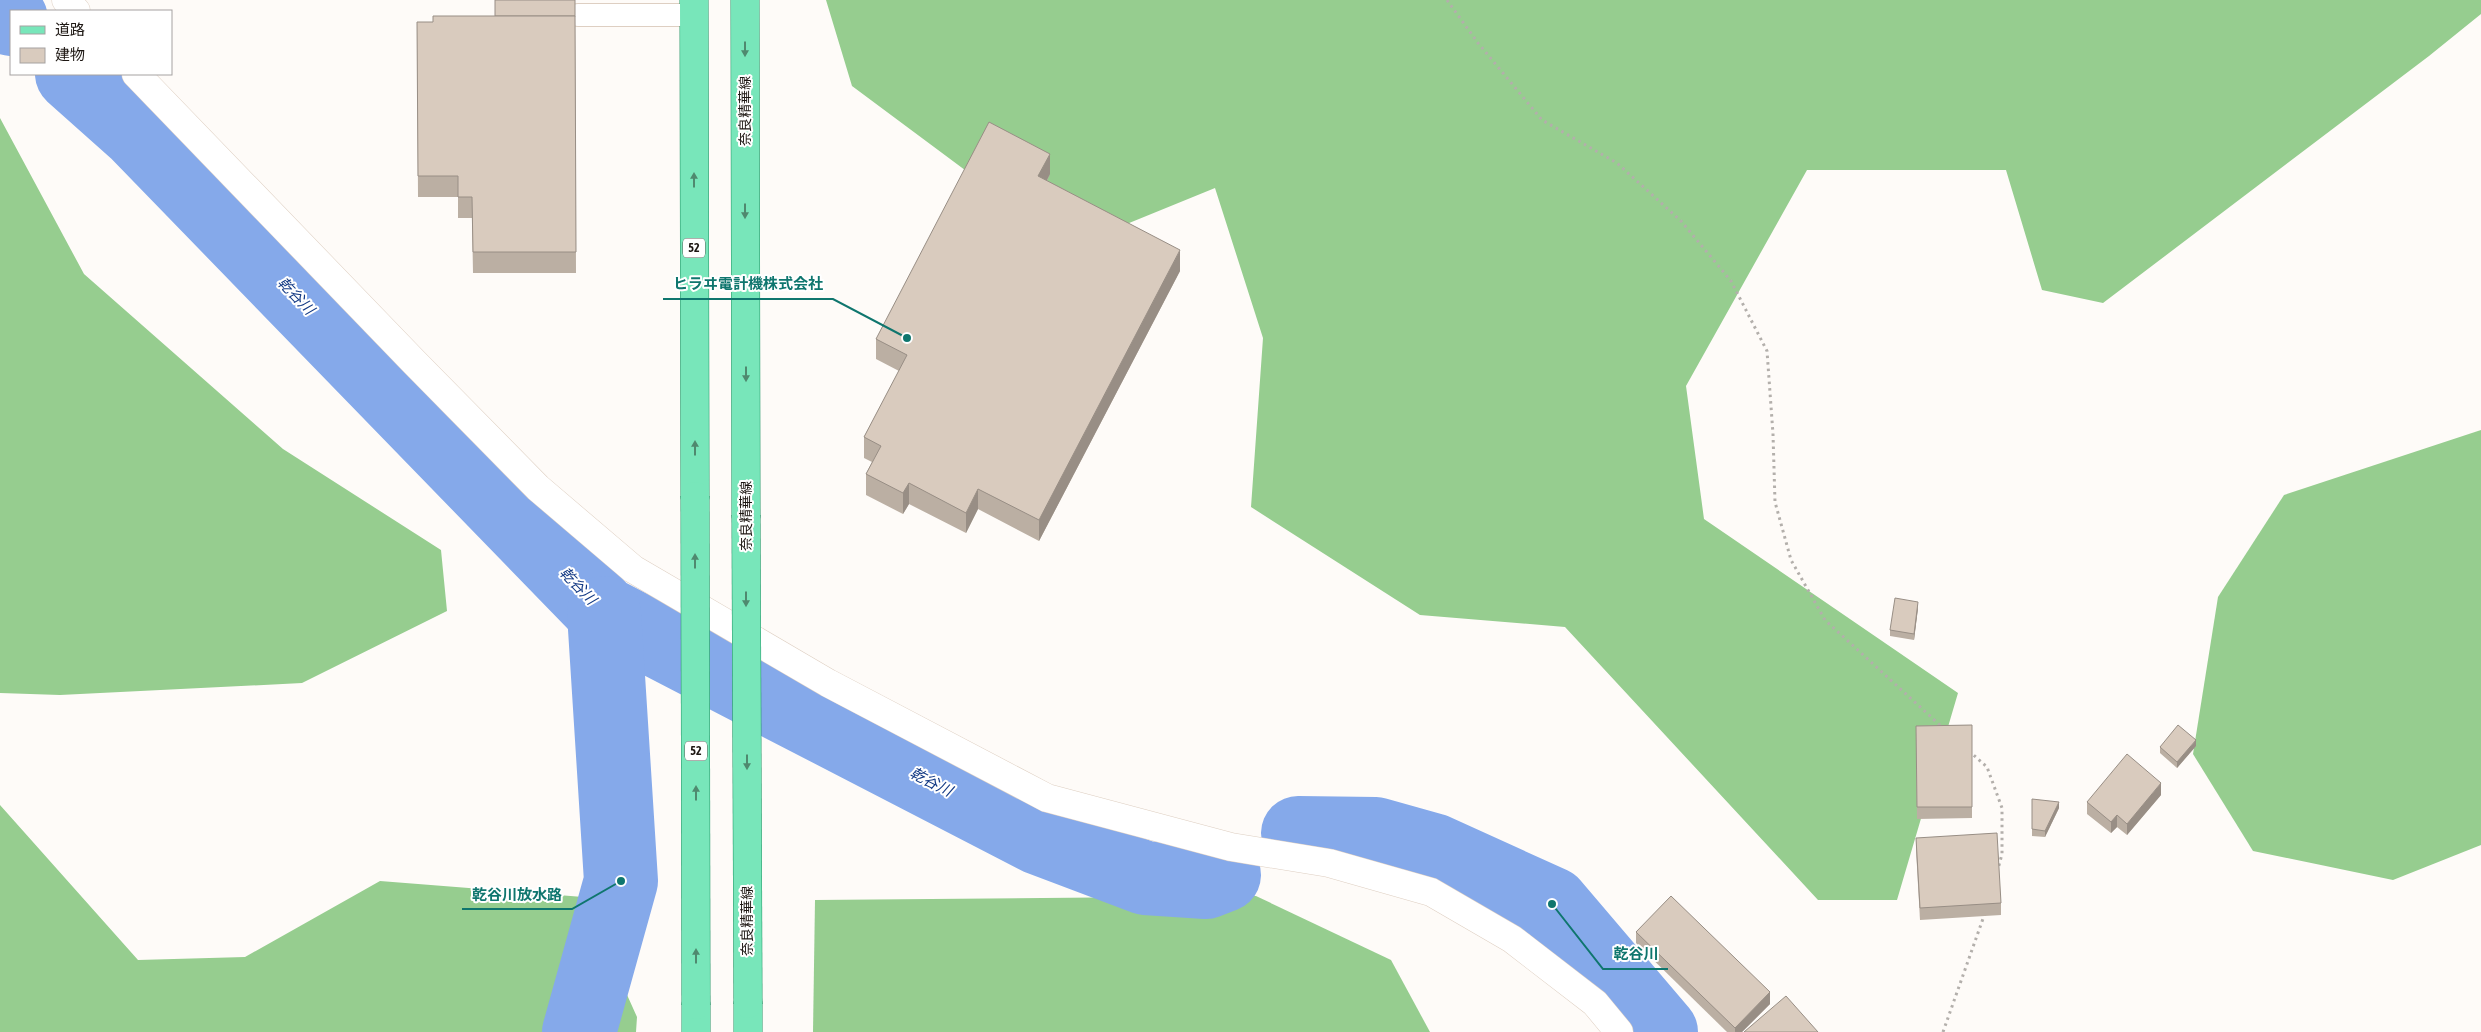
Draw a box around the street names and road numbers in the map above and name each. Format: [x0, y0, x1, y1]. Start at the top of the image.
street label: 奈良精華線 [737, 76, 753, 146]
road number: 52 [683, 238, 705, 258]
street label: 奈良精華線 [738, 481, 754, 551]
road number: 52 [685, 741, 707, 760]
street label: 奈良精華線 [739, 886, 755, 956]

